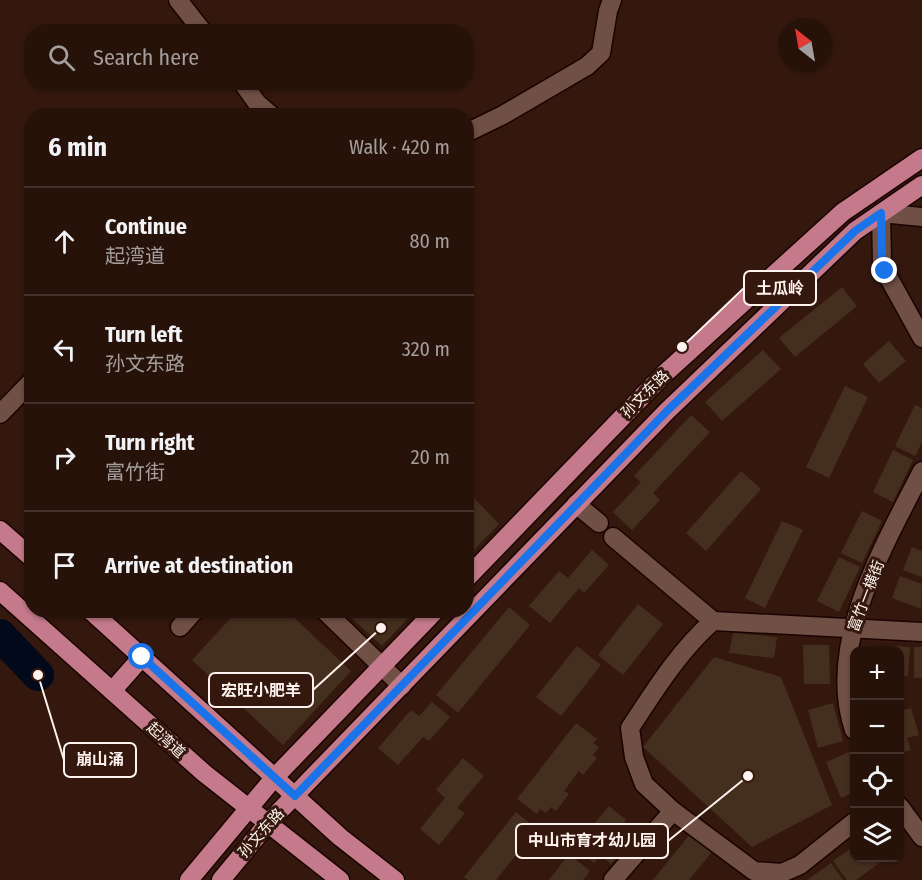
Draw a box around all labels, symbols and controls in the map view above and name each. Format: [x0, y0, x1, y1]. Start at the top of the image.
north arrow [778, 18, 832, 72]
search box [24, 24, 474, 90]
icon: search [45, 41, 78, 74]
text: Search here [93, 44, 199, 71]
text: 6 min [48, 132, 107, 163]
text: Walk · 420 m [349, 135, 450, 159]
text: Continue [105, 213, 187, 240]
icon: ahead [48, 225, 81, 258]
text: 80 m [410, 229, 450, 253]
text: 起湾道 [105, 244, 165, 268]
route end [871, 257, 897, 283]
callout: 土瓜岭 [744, 271, 816, 305]
text: 土瓜岭 [756, 279, 804, 298]
text: Turn left [105, 321, 183, 348]
icon: left [48, 333, 81, 366]
text: 320 m [402, 337, 450, 361]
text: 孙文东路 [105, 352, 185, 376]
street label: 孙文东路 [617, 366, 673, 422]
text: Turn right [105, 429, 194, 456]
icon: right [48, 441, 81, 474]
text: 20 m [411, 445, 450, 469]
text: 富竹街 [105, 460, 165, 484]
icon: arrive [48, 549, 81, 582]
text: Arrive at destination [105, 552, 293, 579]
street label: 富竹一横街 [844, 558, 888, 634]
route start [128, 643, 154, 669]
map controls [850, 646, 904, 862]
button: + [850, 646, 904, 700]
callout: 宏旺小肥羊 [209, 673, 313, 707]
text: 宏旺小肥羊 [221, 681, 301, 700]
button: − [850, 700, 904, 754]
street label: 起湾道 [143, 718, 189, 762]
callout: 崩山涌 [64, 743, 136, 777]
text: 崩山涌 [76, 750, 124, 769]
button: locate [850, 754, 904, 808]
street label: 孙文东路 [234, 805, 288, 861]
button: layers [850, 808, 904, 862]
callout: 中山市育才幼儿园 [516, 824, 668, 858]
text: 中山市育才幼儿园 [528, 831, 656, 850]

